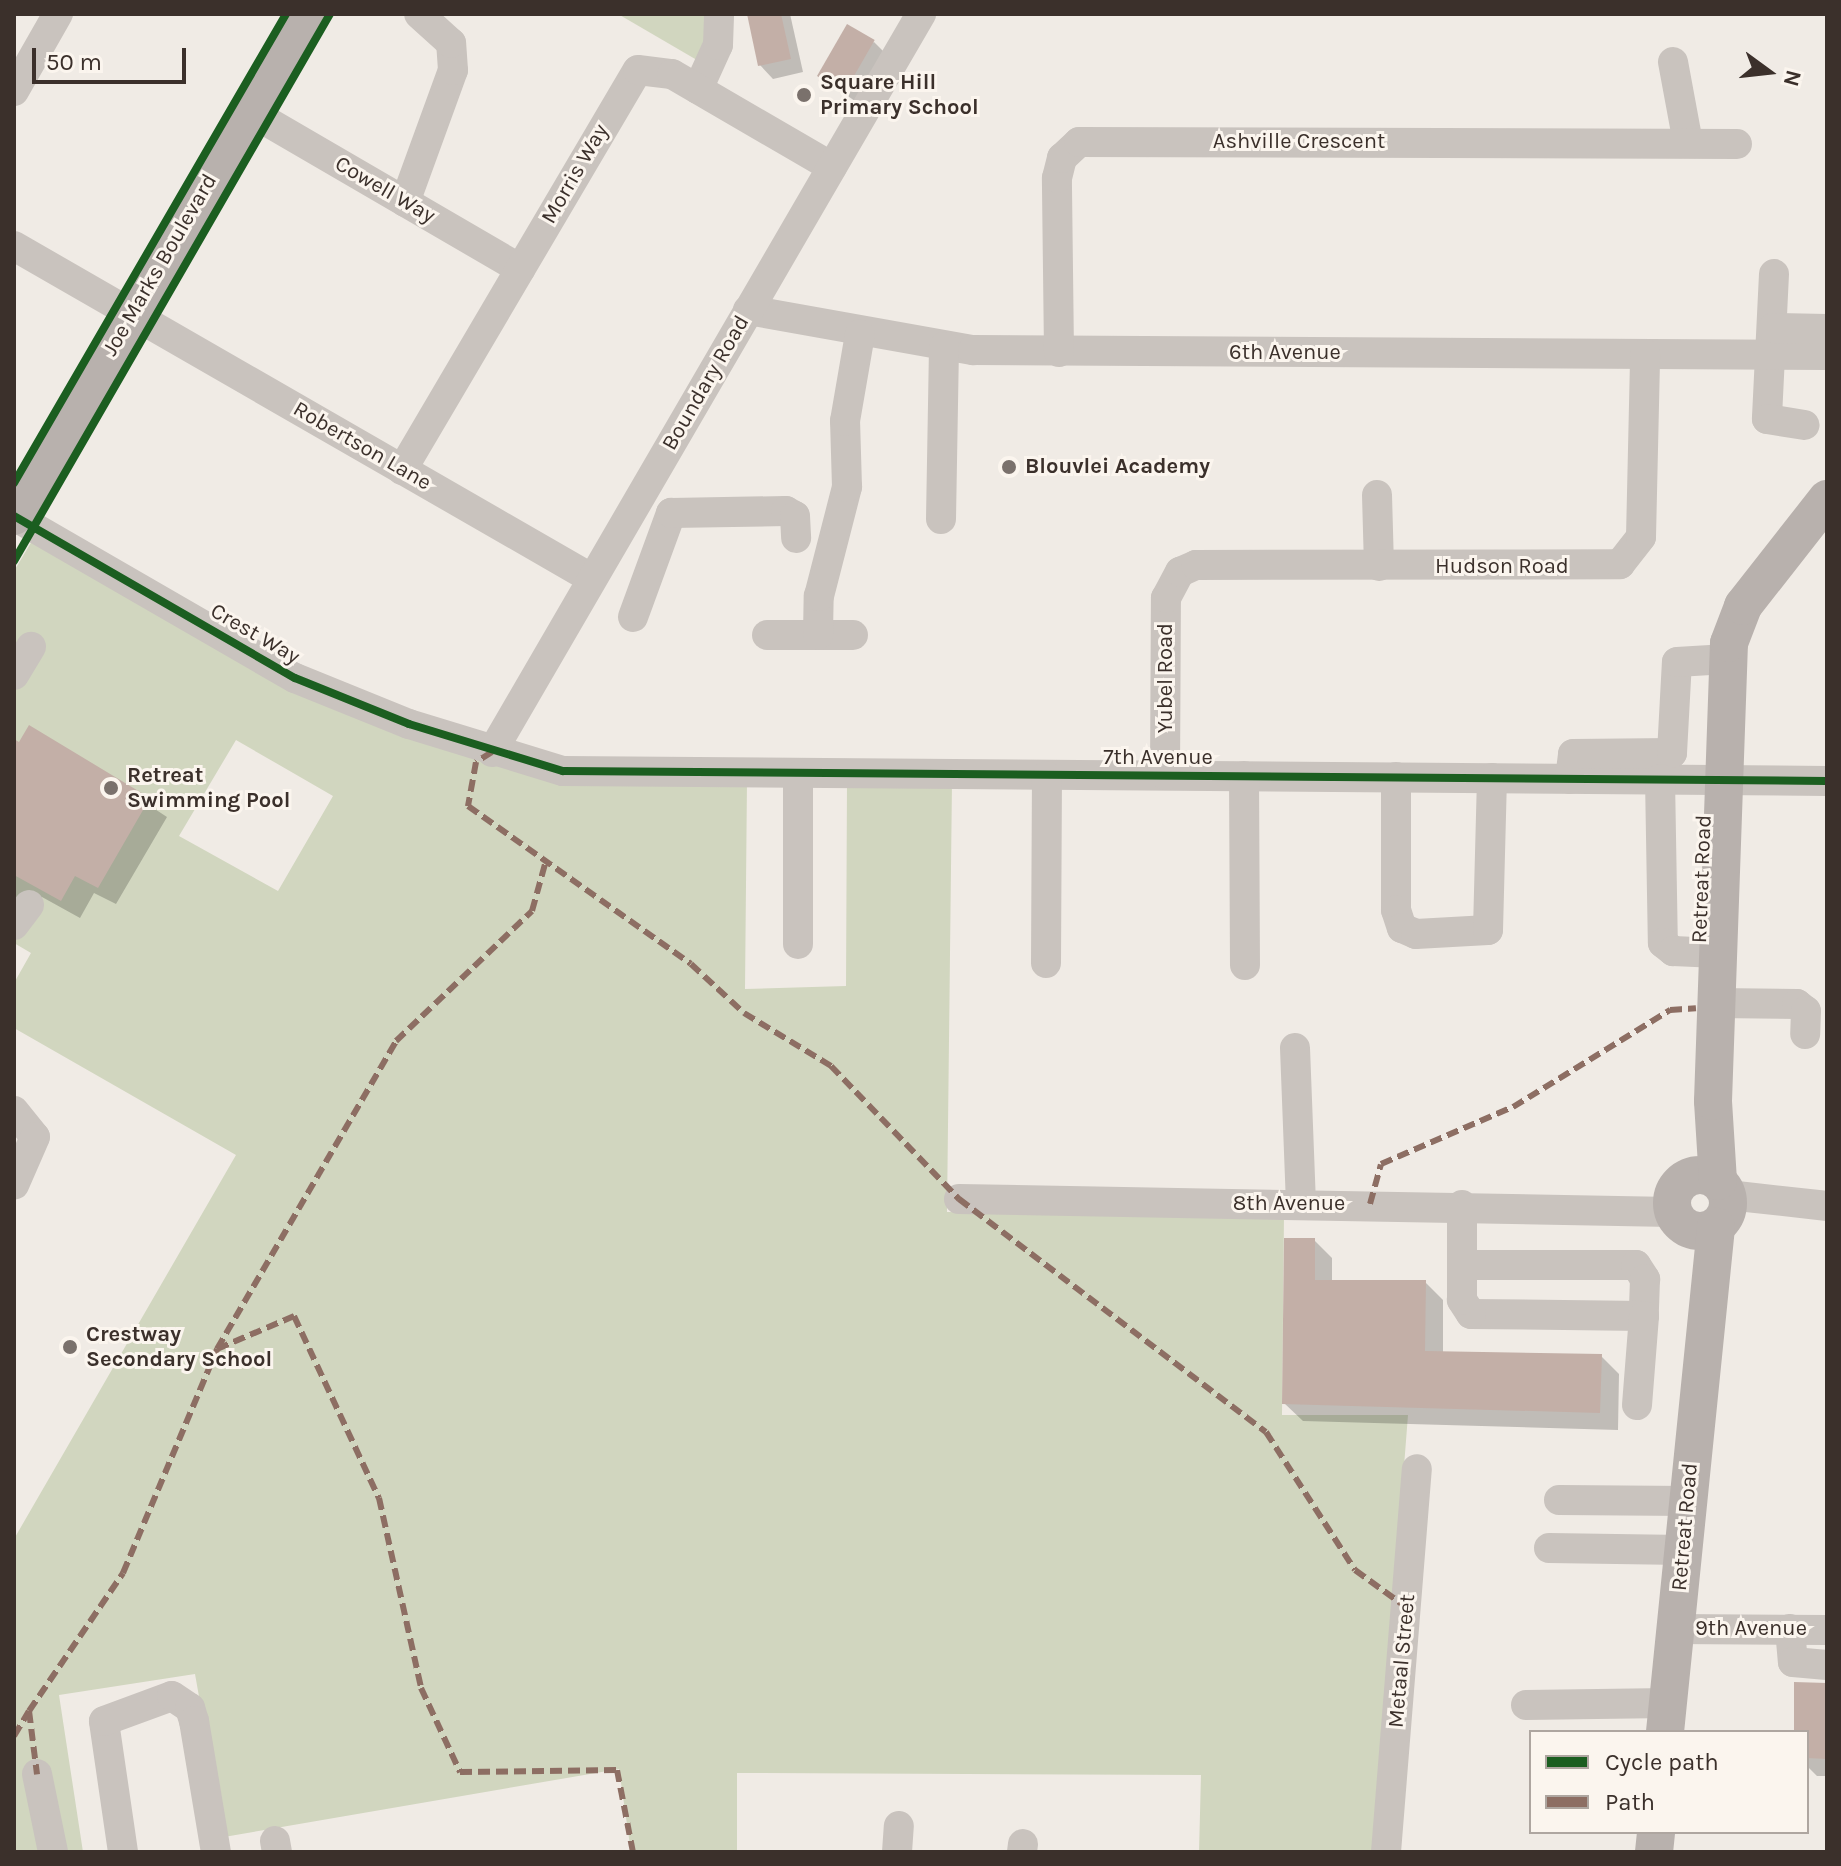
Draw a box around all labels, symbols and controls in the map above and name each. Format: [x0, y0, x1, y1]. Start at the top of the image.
scale bar [36, 32, 190, 82]
north arrow [1729, 32, 1809, 112]
text: 50 m [46, 48, 102, 76]
text: N [1778, 67, 1807, 89]
place label: Square Hill Primary School [820, 69, 979, 120]
marker: Square Hill Primary School [795, 86, 813, 104]
street label: Morris Way [536, 119, 614, 229]
street label: Ashville Crescent [1213, 129, 1385, 155]
street label: Cowell Way [330, 151, 440, 229]
street label: Joe Marks Boulevard [97, 169, 223, 361]
street label: Boundary Road [657, 311, 755, 455]
street label: 6th Avenue [1229, 340, 1341, 366]
street label: Robertson Lane [288, 396, 436, 496]
place label: Blouvlei Academy [1025, 454, 1210, 480]
marker: Blouvlei Academy [1000, 458, 1018, 476]
street label: Hudson Road [1435, 554, 1569, 580]
street label: Crest Way [205, 598, 305, 670]
street label: Yubel Road [1153, 623, 1179, 733]
street label: 7th Avenue [1103, 745, 1213, 771]
place label: Retreat Swimming Pool [127, 762, 290, 814]
marker: Retreat Swimming Pool [102, 779, 120, 797]
street label: Retreat Road [1687, 814, 1717, 944]
street label: 8th Avenue [1233, 1191, 1345, 1217]
place label: Crestway Secondary School [86, 1321, 272, 1372]
marker: Crestway Secondary School [61, 1338, 79, 1356]
street label: Retreat Road [1666, 1462, 1704, 1592]
street label: Metaal Street [1383, 1593, 1421, 1729]
street label: 9th Avenue [1695, 1616, 1807, 1642]
legend [1529, 1730, 1809, 1834]
text: Cycle path [1605, 1748, 1719, 1776]
text: Path [1605, 1788, 1655, 1816]

